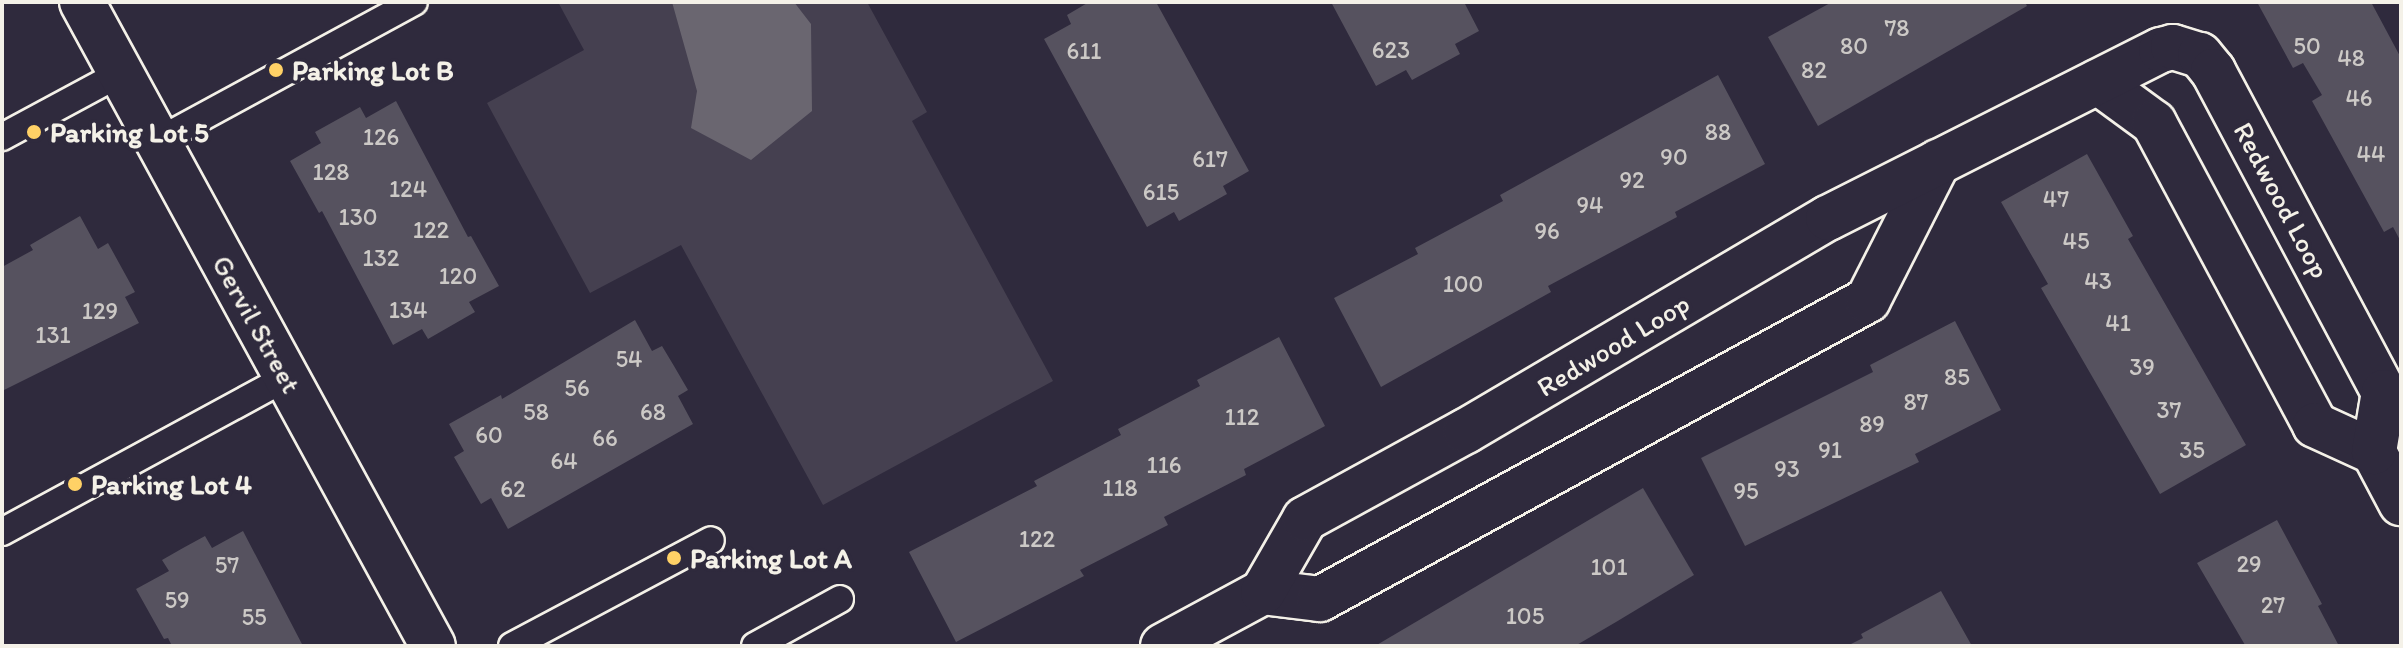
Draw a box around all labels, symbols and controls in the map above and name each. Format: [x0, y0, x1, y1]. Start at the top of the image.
house number: 78 [1884, 14, 1910, 42]
house number: 80 [1840, 32, 1868, 60]
house number: 50 [2293, 32, 2321, 60]
house number: 623 [1372, 36, 1410, 64]
house number: 611 [1067, 37, 1101, 65]
house number: 48 [2337, 44, 2365, 72]
place label: Parking Lot B [292, 53, 454, 87]
house number: 82 [1801, 56, 1827, 84]
marker: Parking Lot B [267, 61, 285, 79]
house number: 46 [2345, 84, 2373, 112]
place label: Parking Lot 5 [50, 115, 209, 149]
street label: Redwood Loop [2227, 116, 2337, 284]
house number: 88 [1705, 118, 1731, 146]
marker: Parking Lot 5 [25, 123, 43, 141]
house number: 126 [363, 123, 399, 151]
house number: 44 [2357, 140, 2385, 168]
house number: 90 [1660, 143, 1688, 171]
house number: 617 [1192, 145, 1228, 173]
house number: 128 [313, 158, 349, 186]
house number: 92 [1619, 166, 1645, 194]
house number: 124 [389, 175, 427, 203]
house number: 615 [1143, 178, 1179, 206]
house number: 47 [2043, 185, 2069, 213]
house number: 94 [1577, 191, 1603, 219]
house number: 130 [339, 203, 377, 231]
house number: 122 [413, 216, 449, 244]
house number: 96 [1534, 217, 1560, 245]
house number: 45 [2062, 227, 2090, 255]
house number: 132 [363, 244, 399, 272]
street label: Gervil Street [205, 249, 309, 399]
house number: 120 [439, 262, 477, 290]
house number: 43 [2084, 267, 2112, 295]
house number: 100 [1443, 270, 1483, 298]
street label: Redwood Loop [1531, 286, 1695, 404]
house number: 134 [389, 296, 427, 324]
house number: 129 [82, 297, 118, 325]
house number: 41 [2105, 309, 2131, 337]
house number: 131 [35, 321, 71, 349]
house number: 54 [615, 345, 643, 373]
house number: 39 [2129, 353, 2155, 381]
house number: 85 [1944, 363, 1970, 391]
house number: 56 [564, 374, 590, 402]
house number: 87 [1903, 388, 1929, 416]
house number: 37 [2157, 396, 2181, 424]
house number: 58 [523, 398, 549, 426]
house number: 68 [640, 398, 666, 426]
house number: 112 [1225, 403, 1259, 431]
house number: 89 [1859, 410, 1885, 438]
house number: 60 [475, 421, 503, 449]
house number: 66 [592, 424, 618, 452]
house number: 91 [1818, 436, 1842, 464]
house number: 35 [2179, 436, 2205, 464]
house number: 64 [550, 447, 578, 475]
house number: 116 [1147, 451, 1181, 479]
house number: 93 [1774, 455, 1800, 483]
place label: Parking Lot 4 [91, 467, 252, 501]
house number: 118 [1102, 474, 1138, 502]
marker: Parking Lot 4 [66, 475, 84, 493]
house number: 62 [500, 475, 526, 503]
house number: 95 [1733, 477, 1759, 505]
house number: 122 [1019, 525, 1055, 553]
place label: Parking Lot A [690, 541, 852, 575]
marker: Parking Lot A [665, 549, 683, 567]
house number: 29 [2236, 550, 2262, 578]
house number: 57 [215, 551, 239, 579]
house number: 101 [1590, 553, 1628, 581]
house number: 59 [164, 586, 190, 614]
house number: 27 [2261, 591, 2285, 619]
house number: 105 [1506, 602, 1544, 630]
house number: 55 [241, 603, 267, 631]

